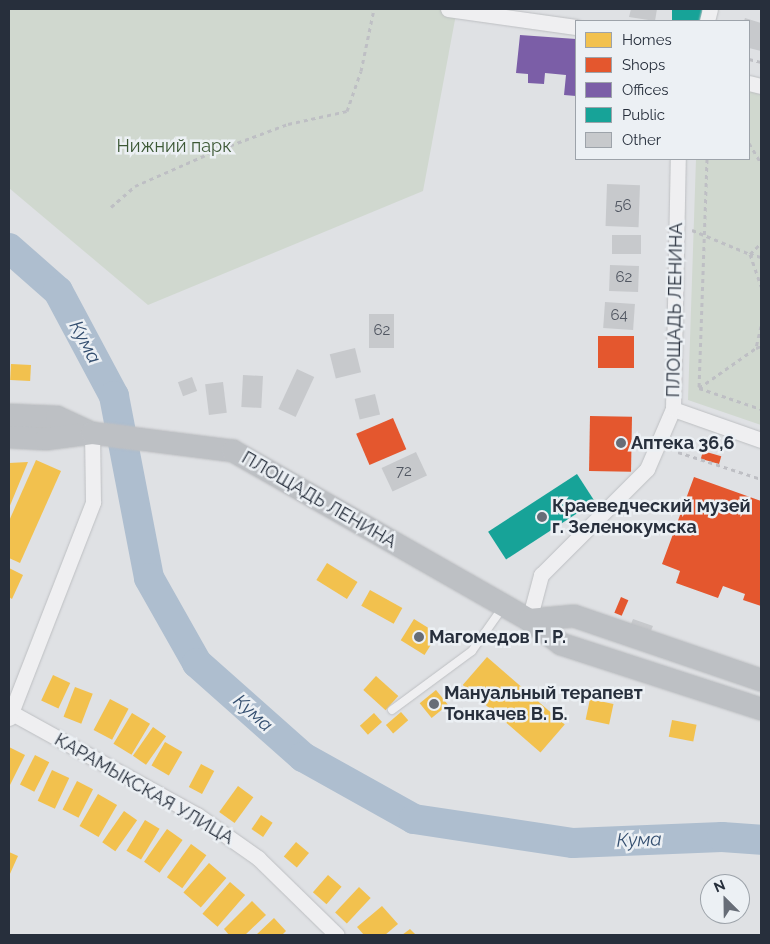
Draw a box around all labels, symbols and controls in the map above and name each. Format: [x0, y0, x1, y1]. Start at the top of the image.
legend [575, 20, 750, 160]
text: Homes [622, 31, 672, 49]
text: Shops [622, 56, 665, 74]
text: Offices [622, 81, 669, 99]
text: Public [622, 106, 665, 124]
text: Other [622, 131, 661, 149]
park label: Нижний парк [116, 135, 232, 157]
house number: 56 [614, 197, 632, 215]
street label: ПЛОЩАДЬ ЛЕНИНА [663, 222, 687, 398]
house number: 62 [616, 269, 632, 287]
house number: 64 [610, 307, 628, 325]
water label: Кума [64, 317, 106, 367]
house number: 62 [374, 322, 390, 340]
place label: Аптека 36,6 [631, 432, 734, 454]
marker: Аптека 36,6 [615, 437, 627, 449]
street label: ПЛОЩАДЬ ЛЕНИНА [238, 447, 400, 553]
house number: 72 [396, 463, 412, 481]
place label: Краеведческий музей г. Зеленокумска [552, 496, 750, 538]
marker: Краеведческий музей г. Зеленокумска [536, 511, 548, 523]
place label: Магомедов Г. Р. [429, 626, 566, 648]
marker: Магомедов Г. Р. [413, 631, 425, 643]
place label: Мануальный терапевт Тонкачев В. Б. [444, 683, 643, 726]
water label: Кума [229, 689, 277, 737]
marker: Мануальный терапевт Тонкачев В. Б. [428, 698, 440, 710]
street label: КАРАМЫКСКАЯ УЛИЦА [51, 729, 237, 849]
water label: Кума [616, 828, 662, 852]
north arrow [700, 874, 750, 924]
text: N [711, 877, 728, 896]

